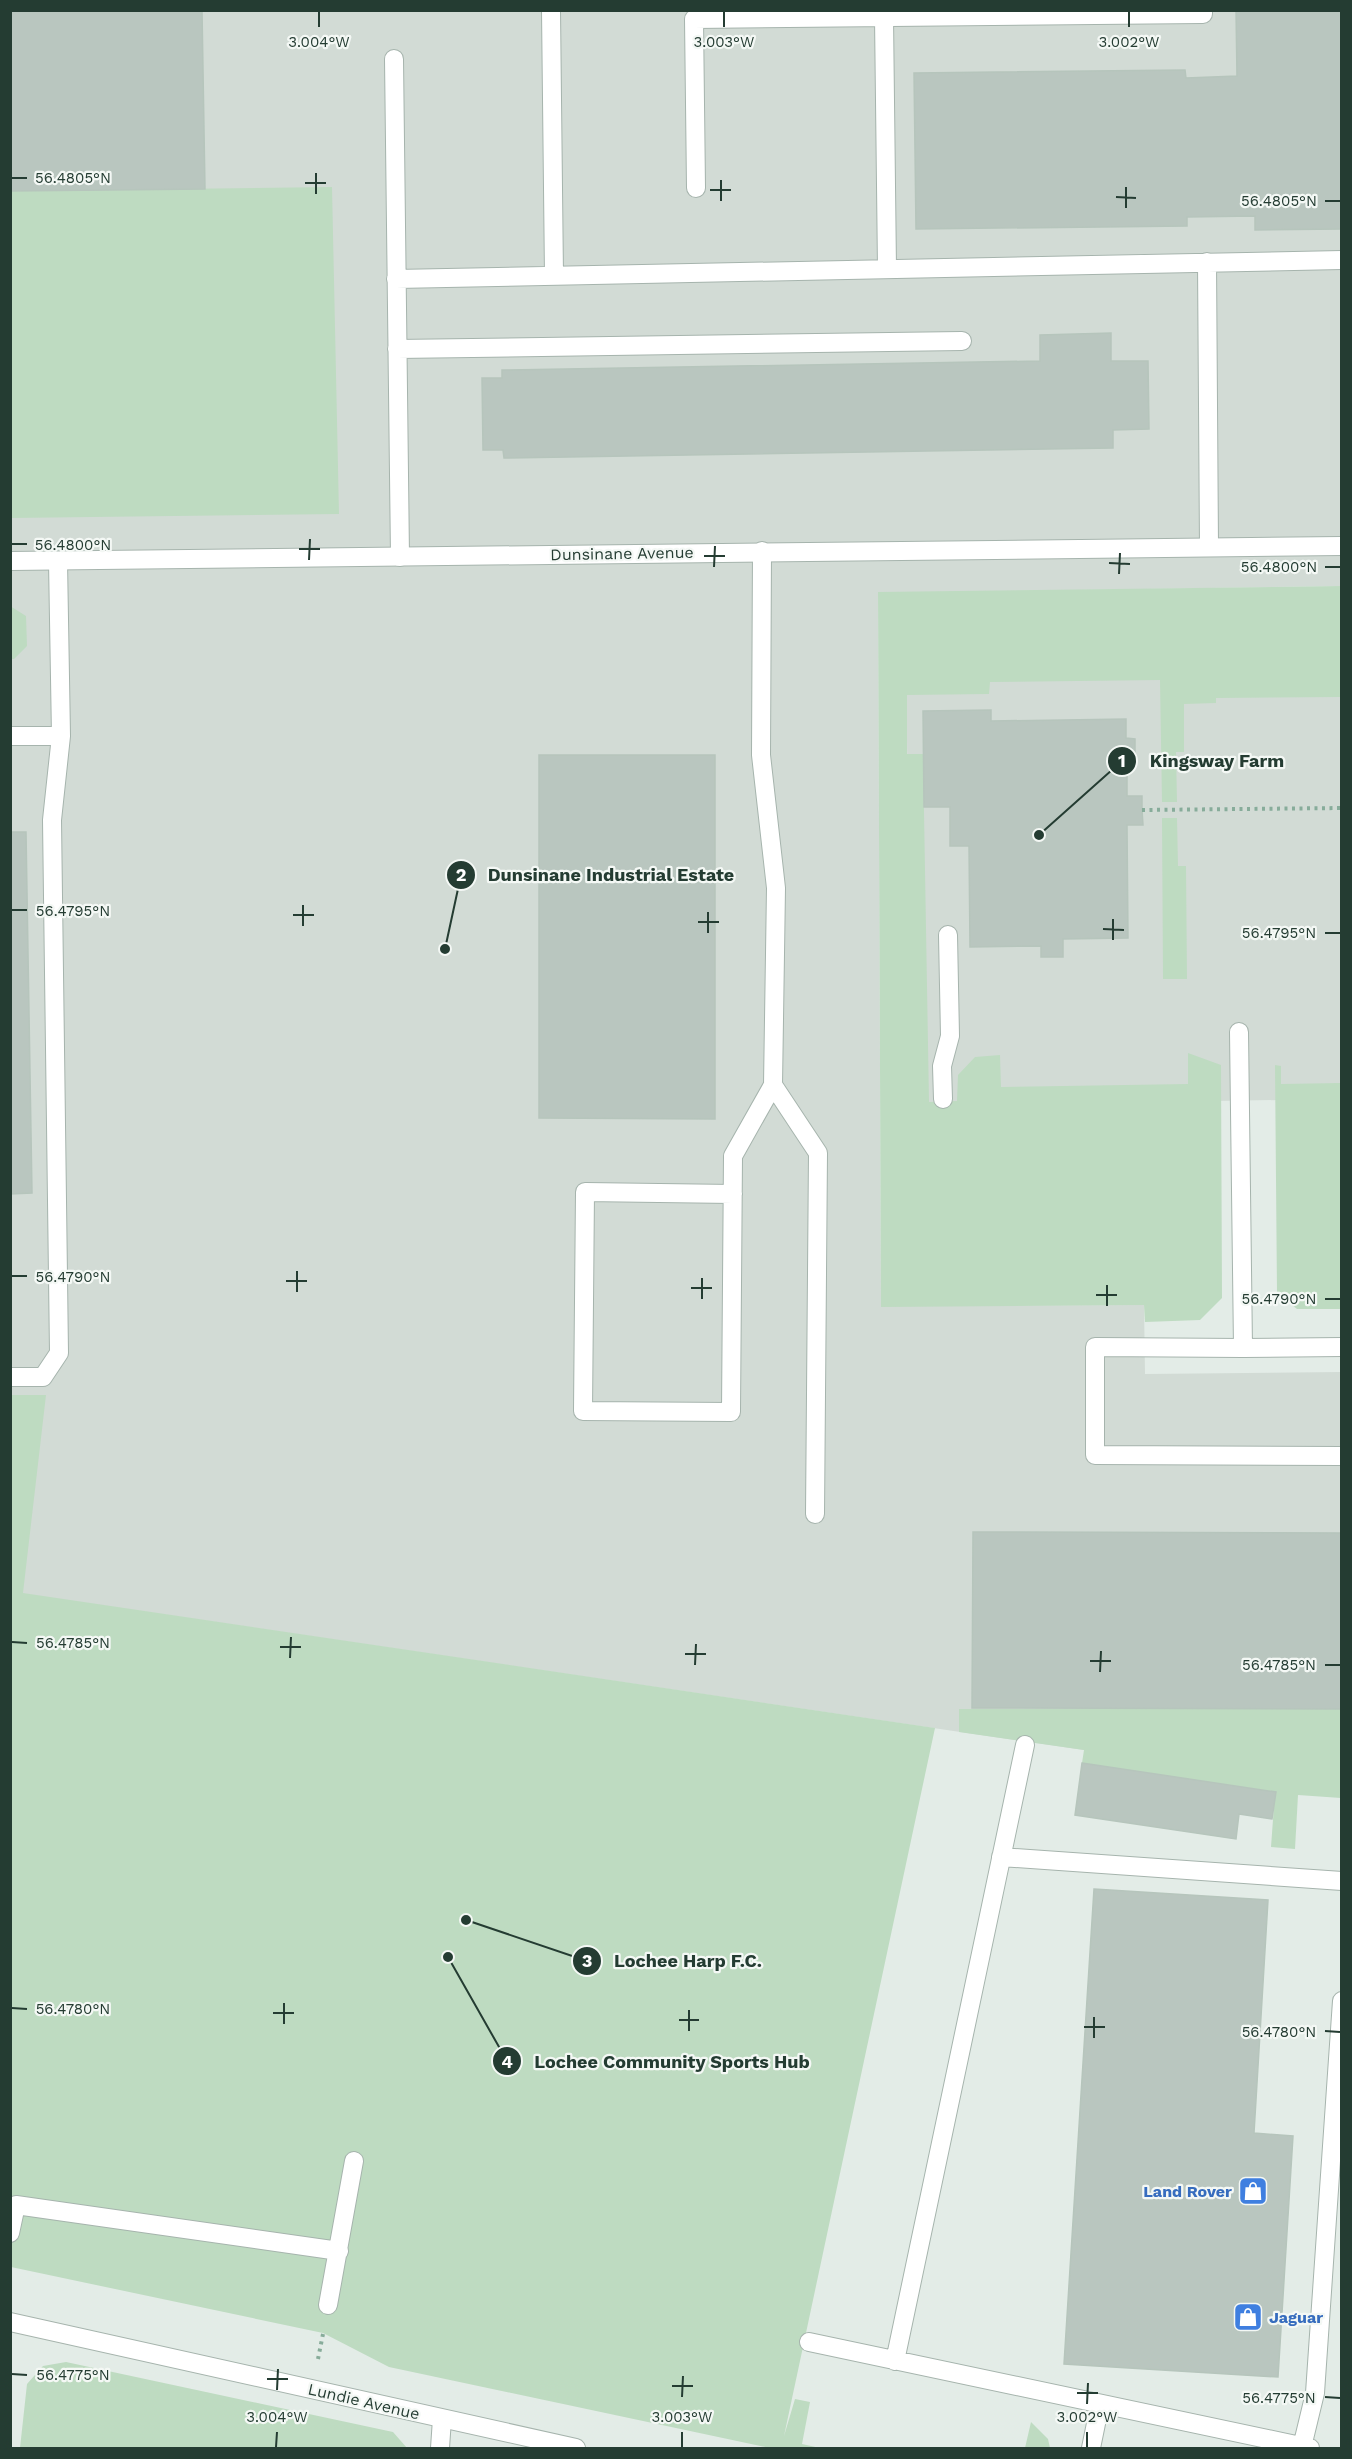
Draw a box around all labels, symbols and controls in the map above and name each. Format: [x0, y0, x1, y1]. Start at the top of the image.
text: 3.004°W [288, 33, 350, 51]
text: 3.003°W [694, 33, 754, 51]
text: 3.002°W [1098, 33, 1160, 51]
text: 56.4805°N [35, 169, 111, 187]
text: 56.4805°N [1241, 192, 1317, 210]
text: 56.4800°N [35, 536, 111, 554]
street label: Dunsinane Avenue [550, 543, 694, 564]
text: 56.4800°N [1241, 558, 1317, 576]
callout: Kingsway Farm [1107, 743, 1296, 779]
text: 1 [1118, 750, 1126, 771]
text: Kingsway Farm [1150, 750, 1284, 771]
callout: Dunsinane Industrial Estate [446, 857, 747, 893]
text: 2 [456, 864, 466, 885]
text: Dunsinane Industrial Estate [488, 864, 734, 885]
text: 56.4795°N [36, 902, 110, 920]
text: 56.4795°N [1242, 924, 1316, 942]
text: 56.4790°N [35, 1268, 111, 1286]
text: 56.4790°N [1241, 1290, 1317, 1308]
text: 56.4785°N [36, 1634, 110, 1652]
text: 56.4785°N [1242, 1656, 1316, 1674]
callout: Lochee Harp F.C. [572, 1943, 774, 1979]
text: 3 [582, 1950, 592, 1971]
text: Lochee Harp F.C. [614, 1950, 762, 1971]
text: 56.4780°N [36, 2000, 110, 2018]
text: 56.4780°N [1242, 2023, 1316, 2041]
callout: Lochee Community Sports Hub [492, 2043, 822, 2079]
text: 4 [501, 2051, 513, 2072]
text: Lochee Community Sports Hub [534, 2051, 810, 2072]
shop icon: Land Rover [1237, 2175, 1269, 2207]
place label: Land Rover [1143, 2182, 1232, 2201]
shop icon: Jaguar [1232, 2301, 1264, 2333]
place label: Jaguar [1269, 2308, 1323, 2327]
text: 56.4775°N [36, 2366, 110, 2384]
street label: Lundie Avenue [306, 2379, 422, 2424]
text: 56.4775°N [1242, 2389, 1316, 2407]
text: 3.004°W [246, 2408, 308, 2426]
text: 3.003°W [652, 2408, 712, 2426]
text: 3.002°W [1056, 2408, 1118, 2426]

